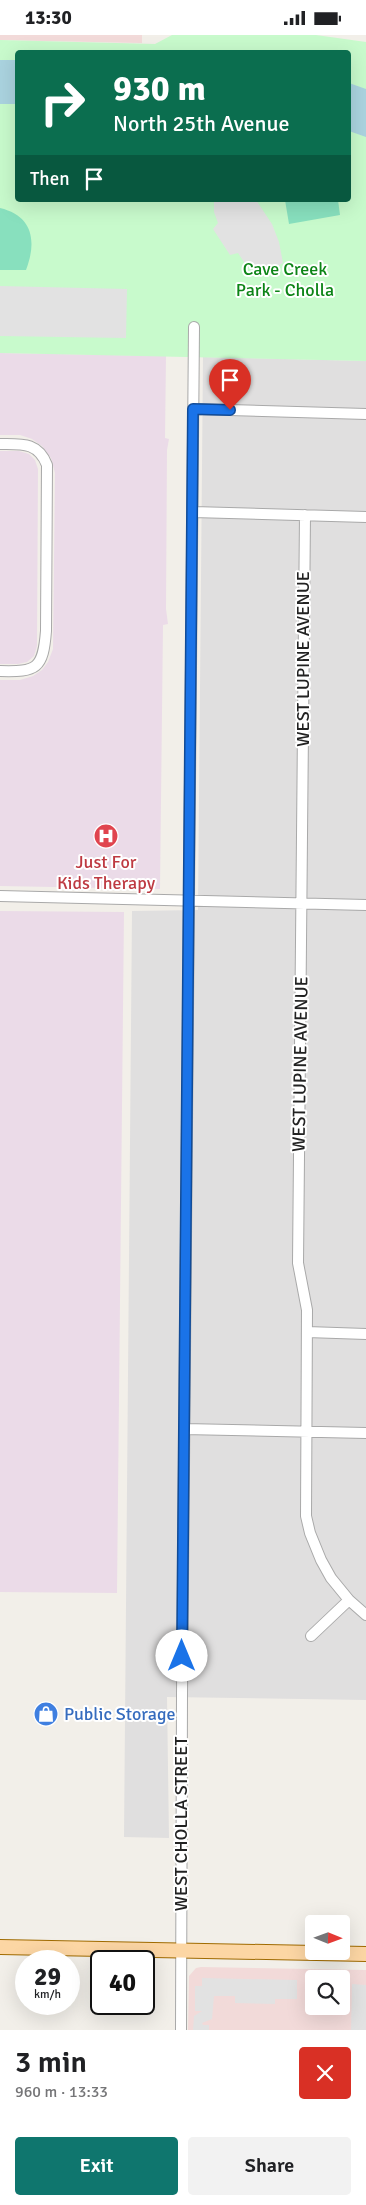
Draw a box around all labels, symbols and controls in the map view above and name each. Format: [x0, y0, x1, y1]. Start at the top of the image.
text: 13:30 [25, 6, 72, 30]
text: 930 m [113, 67, 206, 110]
icon: right [30, 70, 95, 135]
text: North 25th Avenue [113, 110, 290, 137]
icon: arrive [80, 165, 108, 193]
text: Then [30, 167, 70, 191]
park label: Cave Creek Park - Cholla [236, 258, 334, 301]
pin [209, 359, 251, 410]
icon: arrive [216, 366, 244, 394]
street label: WEST LUPINE AVENUE [292, 571, 314, 747]
hospital icon: Just For Kids Therapy [93, 823, 119, 849]
place label: Just For Kids Therapy [57, 851, 156, 894]
street label: WEST LUPINE AVENUE [287, 976, 313, 1152]
position arrow [155, 1629, 207, 1681]
shop icon: Public Storage [33, 1701, 59, 1727]
place label: Public Storage [64, 1703, 175, 1725]
street label: WEST CHOLLA STREET [170, 1737, 192, 1911]
north arrow [305, 1915, 350, 1960]
map controls [305, 1915, 350, 2015]
speed limit sign: 40 [90, 1950, 155, 2015]
text: 29 [34, 1961, 61, 1992]
button: search [305, 1970, 350, 2015]
text: km/h [34, 1987, 61, 2002]
text: 3 min [15, 2044, 87, 2081]
button: close [299, 2047, 351, 2099]
text: 960 m · 13:33 [15, 2082, 108, 2102]
button: Exit [15, 2137, 178, 2195]
button: Share [188, 2137, 351, 2195]

